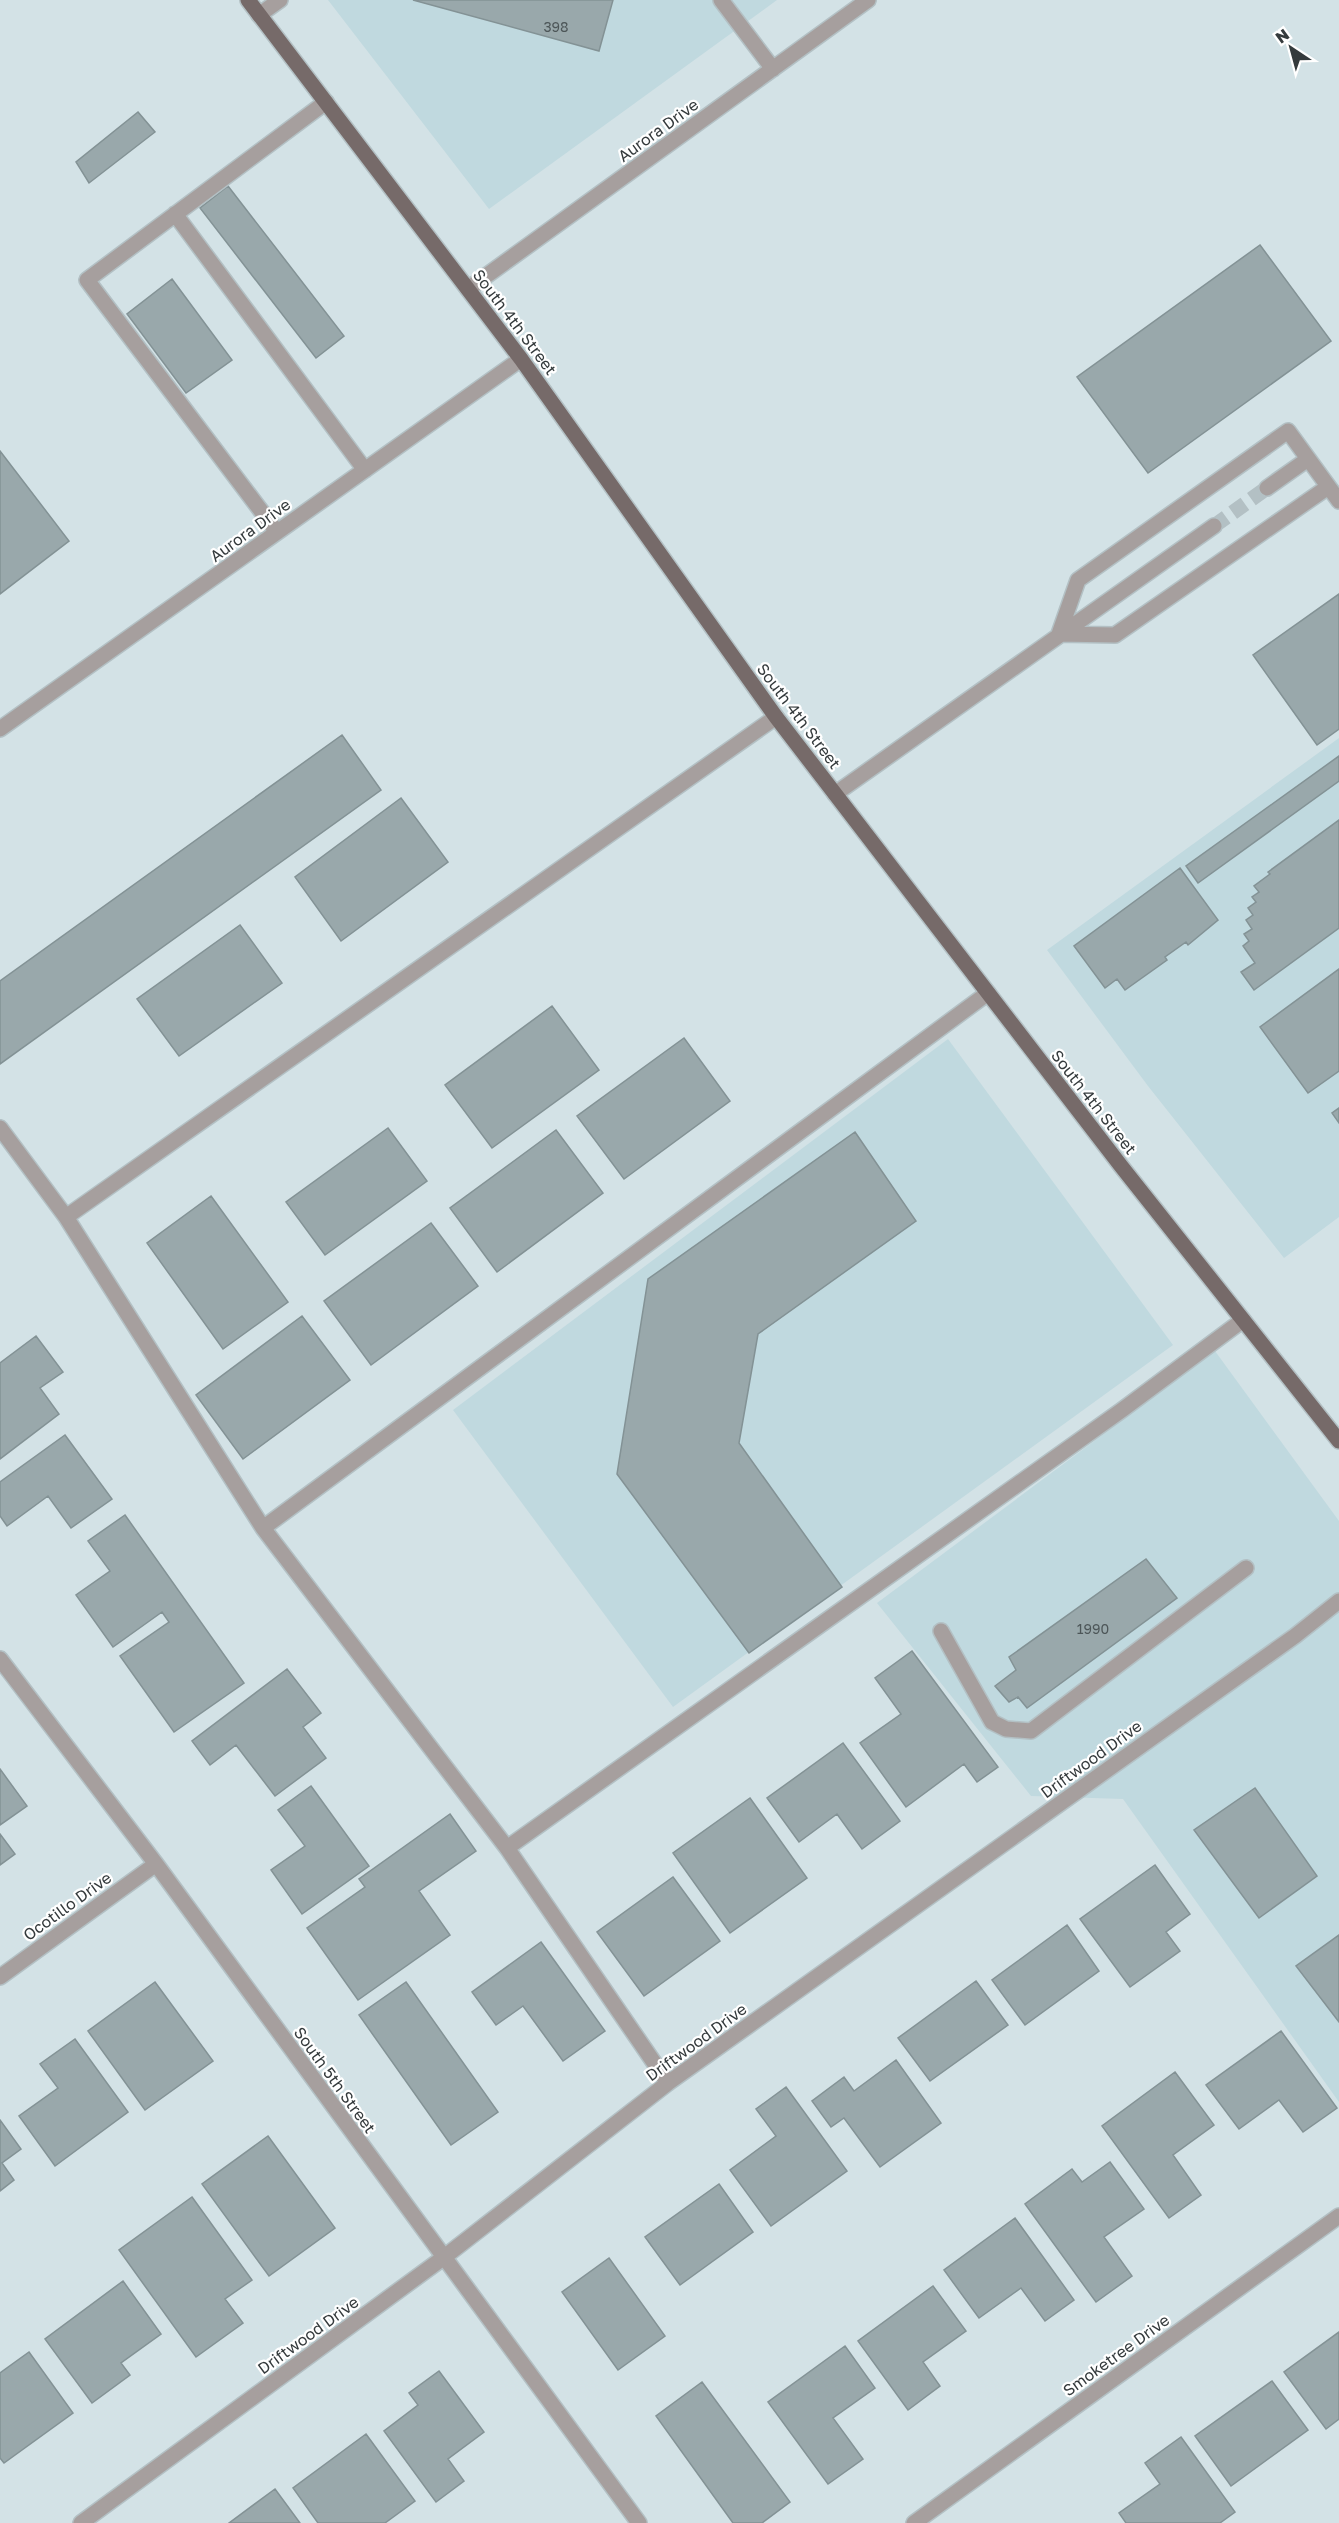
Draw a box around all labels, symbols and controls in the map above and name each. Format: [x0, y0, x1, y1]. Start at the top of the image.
house number: 398 [543, 18, 569, 35]
north arrow [1261, 18, 1321, 78]
text: N [1271, 24, 1293, 48]
street label: Aurora Drive [614, 94, 702, 166]
street label: South 4th Street [469, 265, 561, 379]
street label: Aurora Drive [206, 494, 294, 566]
street label: South 4th Street [753, 659, 845, 773]
street label: South 4th Street [1047, 1046, 1141, 1158]
house number: 1990 [1077, 1620, 1109, 1637]
street label: Driftwood Drive [1037, 1716, 1145, 1802]
street label: Ocotillo Drive [19, 1867, 115, 1945]
street label: Driftwood Drive [642, 1999, 750, 2085]
street label: South 5th Street [290, 2023, 380, 2137]
street label: Driftwood Drive [254, 2292, 362, 2378]
street label: Smoketree Drive [1059, 2310, 1173, 2400]

